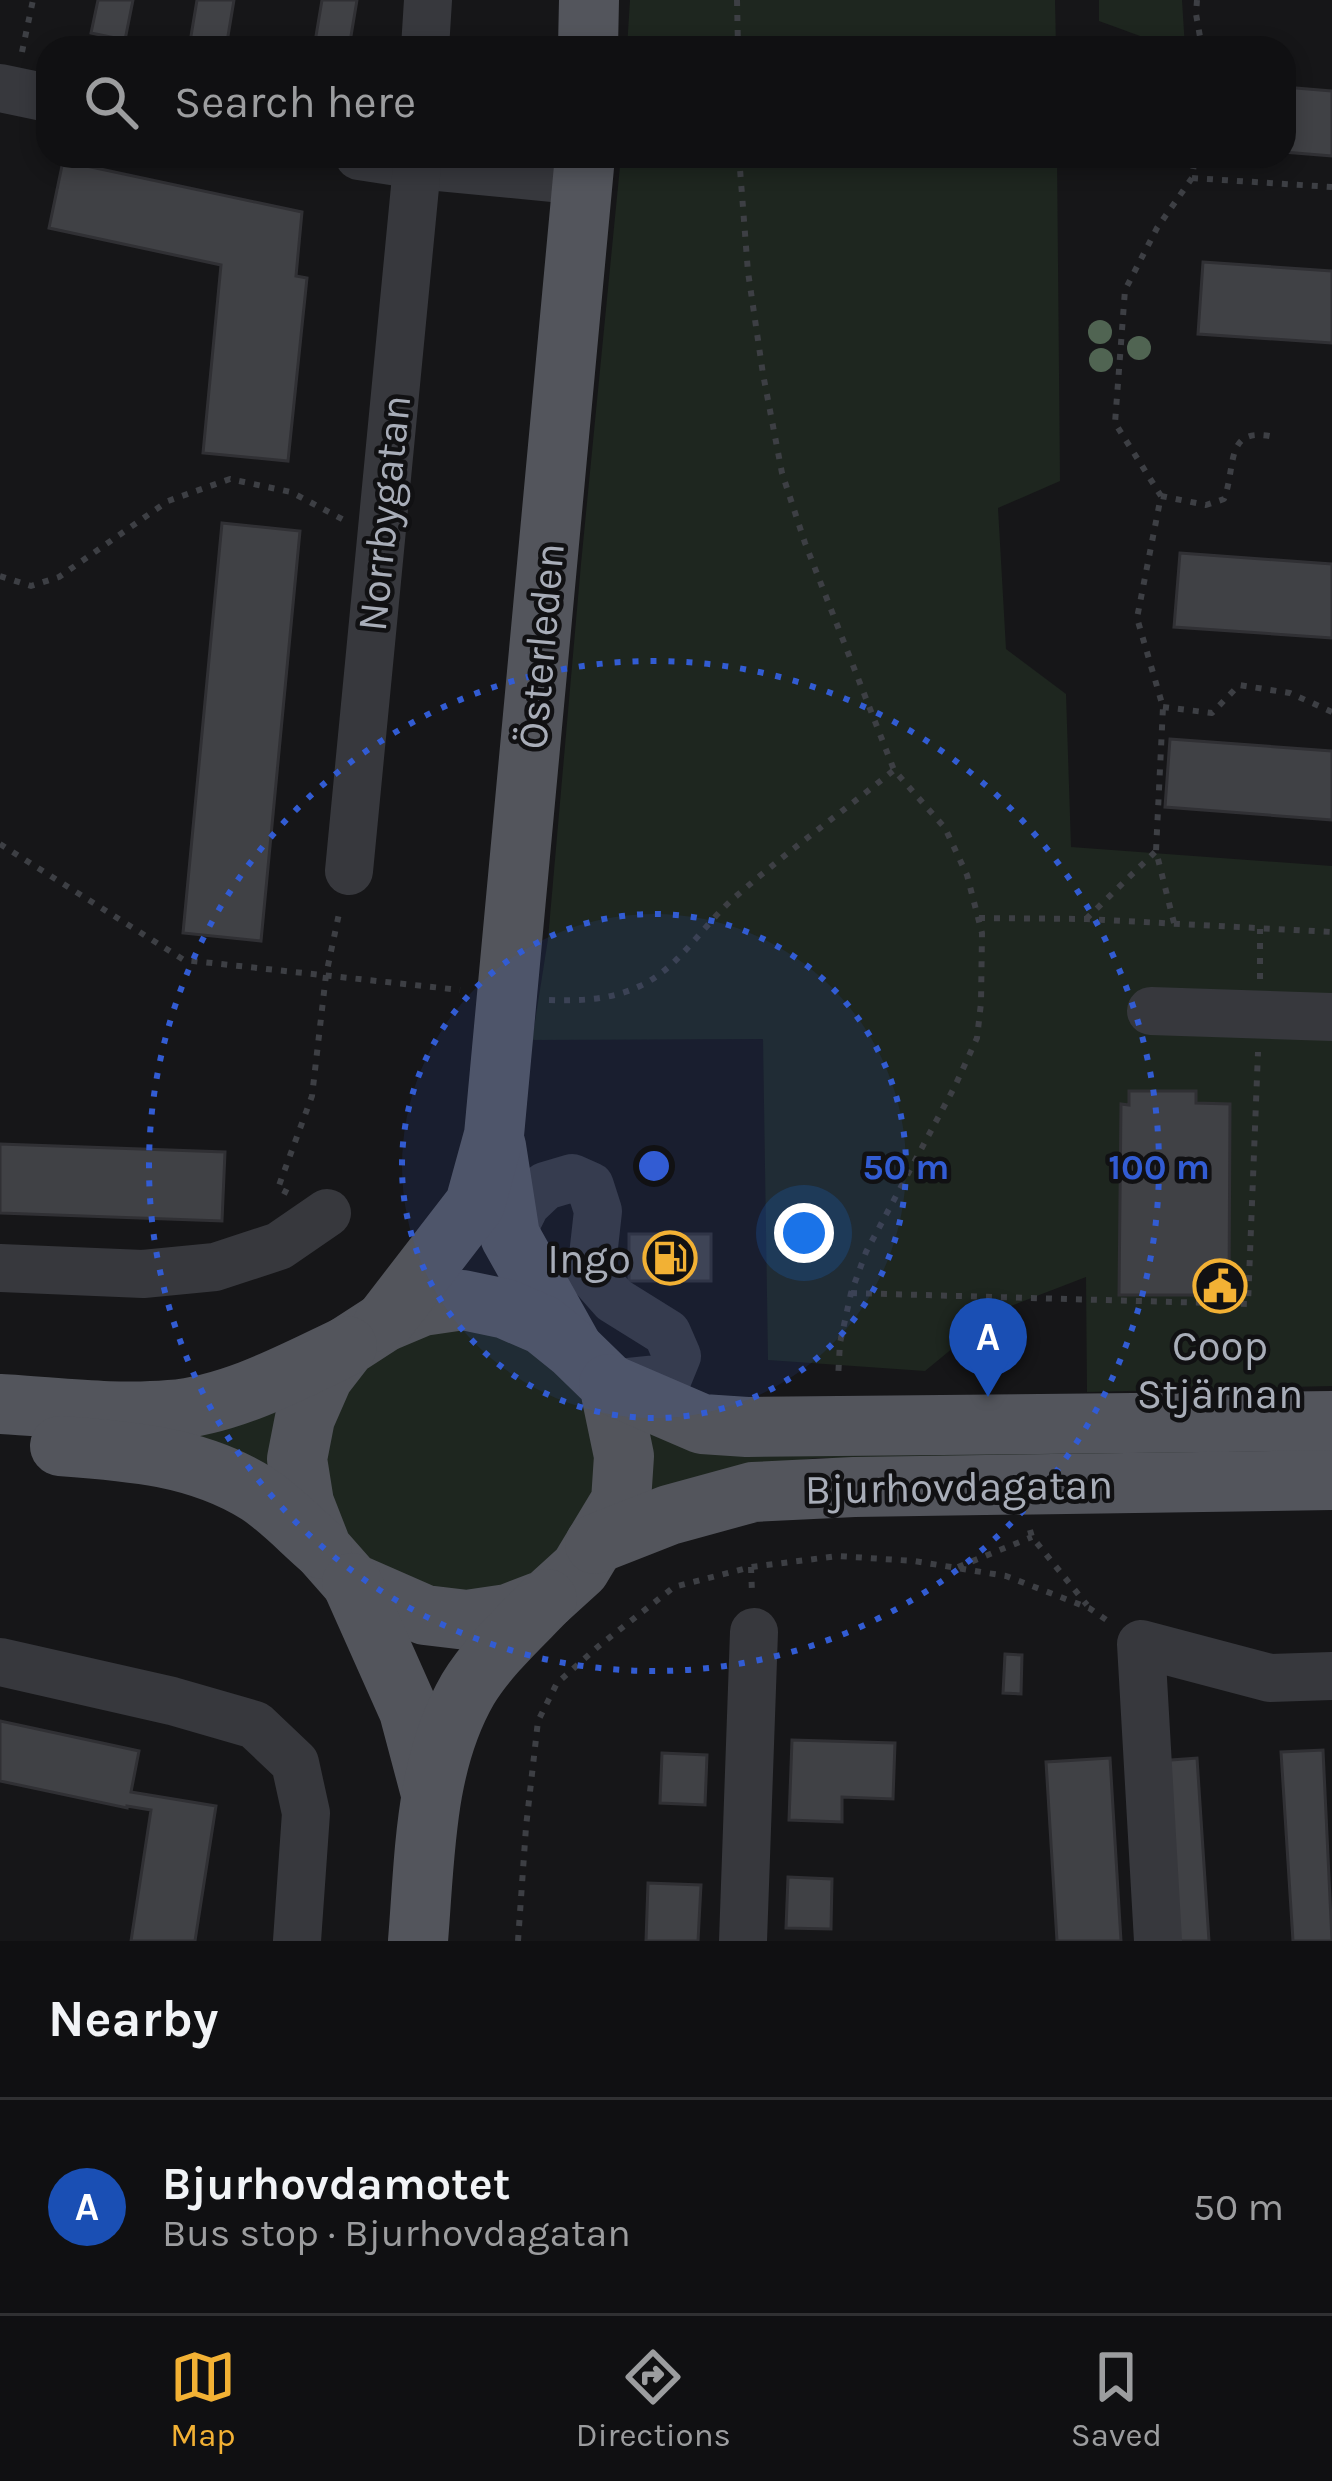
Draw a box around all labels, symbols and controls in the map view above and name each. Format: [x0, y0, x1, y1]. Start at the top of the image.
search box [36, 36, 1296, 168]
icon: search [78, 69, 144, 135]
text: Search here [174, 76, 416, 128]
street label: Norrbygatan [347, 393, 421, 634]
street label: Österleden [507, 541, 575, 751]
centre of rings [633, 1145, 675, 1187]
text: 50 m [863, 1146, 950, 1188]
text: 100 m [1108, 1146, 1210, 1188]
your location [774, 1203, 834, 1263]
fuel station icon: Ingo [642, 1230, 698, 1286]
place label: Ingo [547, 1234, 631, 1284]
public building icon: Coop Stjärnan [1192, 1258, 1248, 1314]
pin: A [949, 1298, 1027, 1397]
place label: Coop Stjärnan [1137, 1321, 1303, 1419]
street label: Bjurhovdagatan [804, 1459, 1114, 1515]
text: Nearby [48, 1989, 218, 2049]
text: Bjurhovdamotet [162, 2158, 510, 2210]
text: A [75, 2184, 99, 2230]
text: 50 m [1193, 2184, 1284, 2230]
text: Bus stop · Bjurhovdagatan [162, 2210, 631, 2256]
tab: Map [170, 2344, 236, 2454]
tab: Directions [576, 2344, 731, 2454]
tab: Saved [1071, 2344, 1162, 2454]

